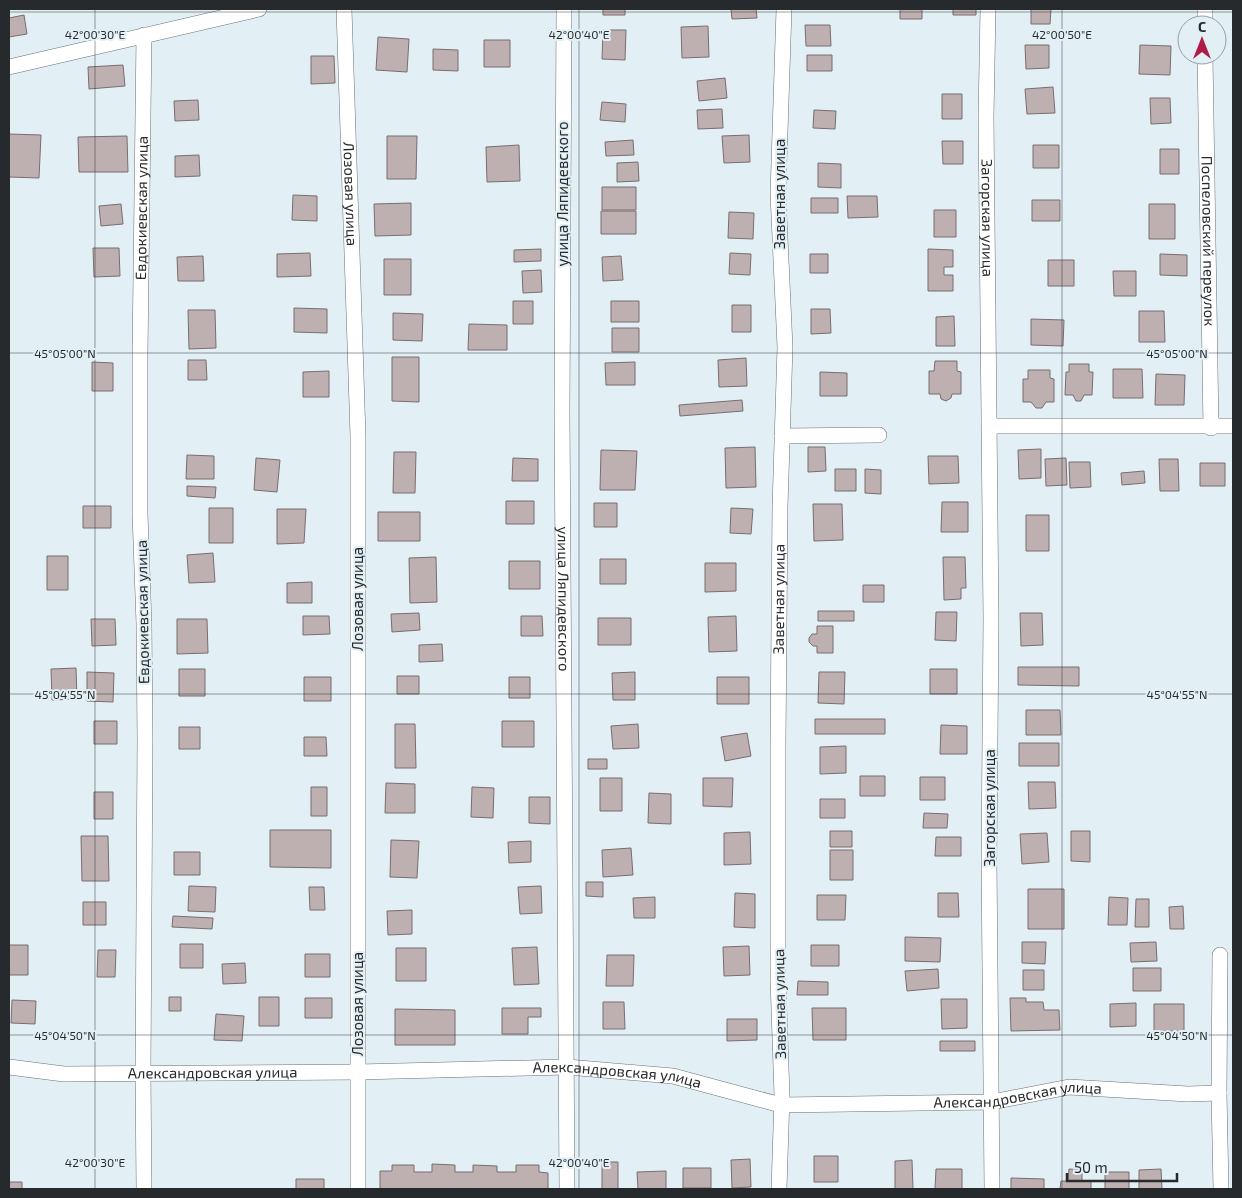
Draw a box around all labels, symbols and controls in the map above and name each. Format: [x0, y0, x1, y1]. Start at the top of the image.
north arrow [1177, 15, 1227, 65]
text: С [1198, 18, 1206, 35]
text: 42°00'30"E [65, 27, 125, 41]
text: 42°00'40"E [549, 27, 610, 41]
text: 42°00'50"E [1032, 27, 1092, 41]
street label: улица Ляпидевского [553, 121, 572, 267]
street label: Евдокиевская улица [131, 136, 151, 280]
street label: Заветная улица [770, 139, 789, 249]
street label: Лозовая улица [340, 141, 362, 246]
street label: Поспеловский переулок [1199, 156, 1219, 326]
street label: Загорская улица [978, 159, 998, 277]
text: 45°05'00"N [34, 346, 96, 360]
text: 45°05'00"N [1146, 346, 1208, 360]
street label: улица Ляпидевского [554, 526, 574, 672]
street label: Евдокиевская улица [132, 540, 153, 684]
street label: Заветная улица [769, 544, 788, 654]
street label: Лозовая улица [348, 547, 367, 651]
text: 45°04'55"N [35, 687, 95, 701]
text: 45°04'55"N [1147, 687, 1207, 701]
street label: Загорская улица [980, 749, 999, 867]
street label: Заветная улица [769, 949, 790, 1059]
street label: Лозовая улица [348, 952, 367, 1056]
text: 45°04'50"N [34, 1028, 96, 1042]
text: 45°04'50"N [1146, 1028, 1208, 1042]
street label: Александровская улица [532, 1057, 704, 1091]
street label: Александровская улица [128, 1062, 298, 1082]
street label: Александровская улица [933, 1077, 1102, 1111]
scale bar [1067, 1150, 1177, 1182]
text: 42°00'30"E [65, 1155, 125, 1169]
text: 42°00'40"E [549, 1155, 610, 1169]
text: 50 m [1074, 1158, 1108, 1176]

